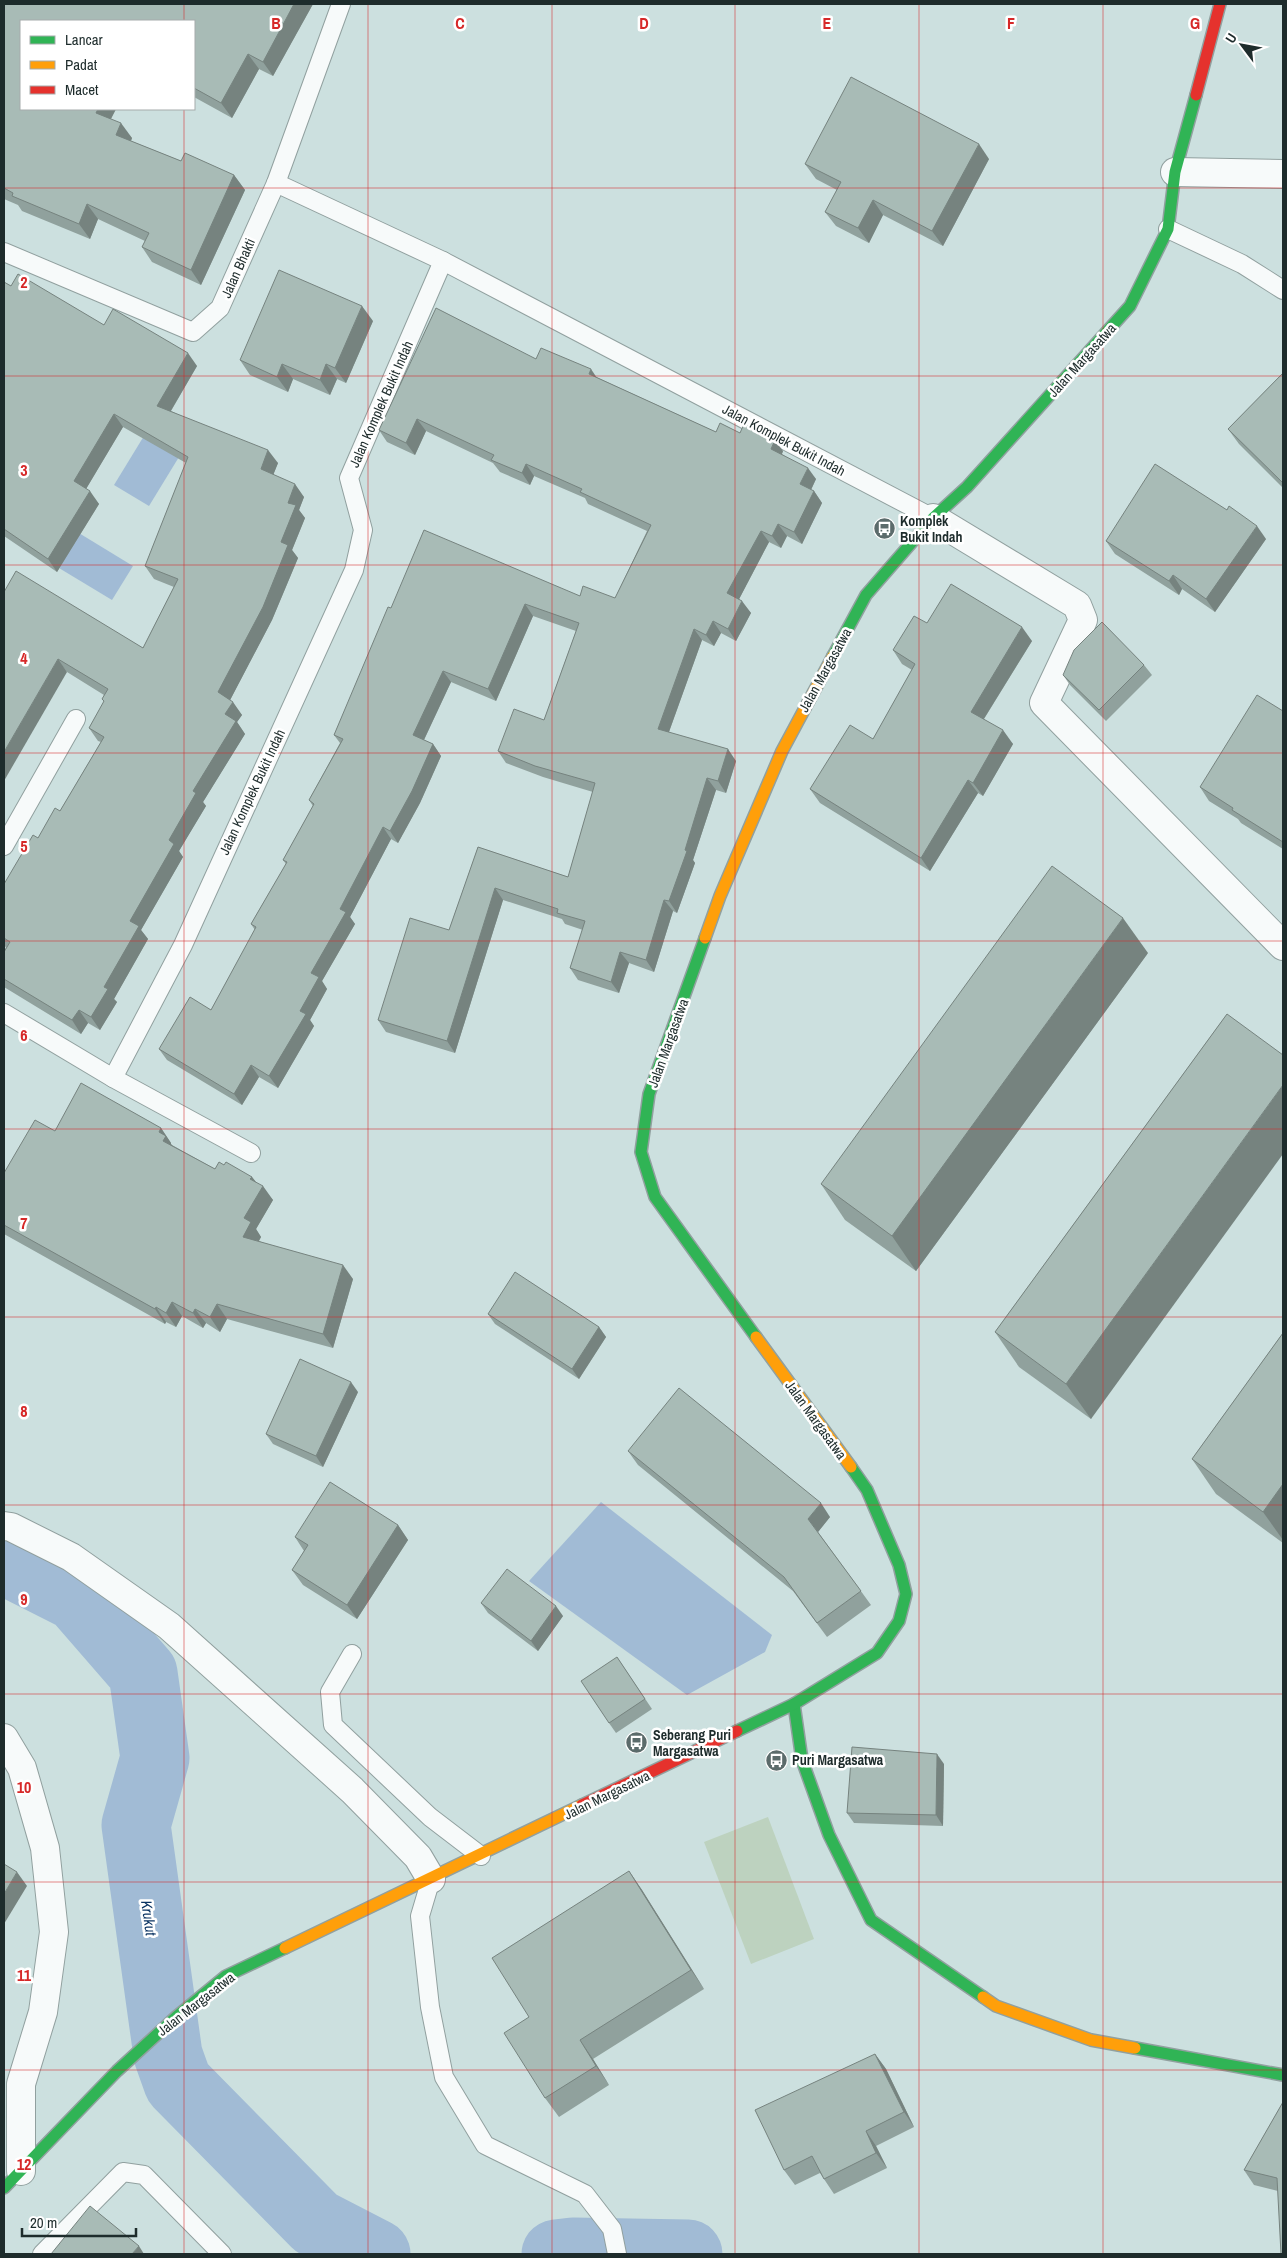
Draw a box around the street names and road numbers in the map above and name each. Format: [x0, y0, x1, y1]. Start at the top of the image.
street label: Jalan Bhakti [217, 235, 259, 301]
street label: Jalan Margasatwa [1044, 319, 1120, 401]
street label: Jalan Komplek Bukit Indah [345, 338, 417, 470]
street label: Jalan Komplek Bukit Indah [719, 400, 849, 480]
street label: Jalan Margasatwa [795, 624, 856, 715]
street label: Jalan Komplek Bukit Indah [215, 726, 289, 858]
street label: Jalan Margasatwa [644, 996, 693, 1090]
street label: Jalan Margasatwa [781, 1377, 851, 1463]
street label: Jalan Margasatwa [561, 1766, 653, 1824]
street label: Jalan Margasatwa [154, 1968, 239, 2040]

